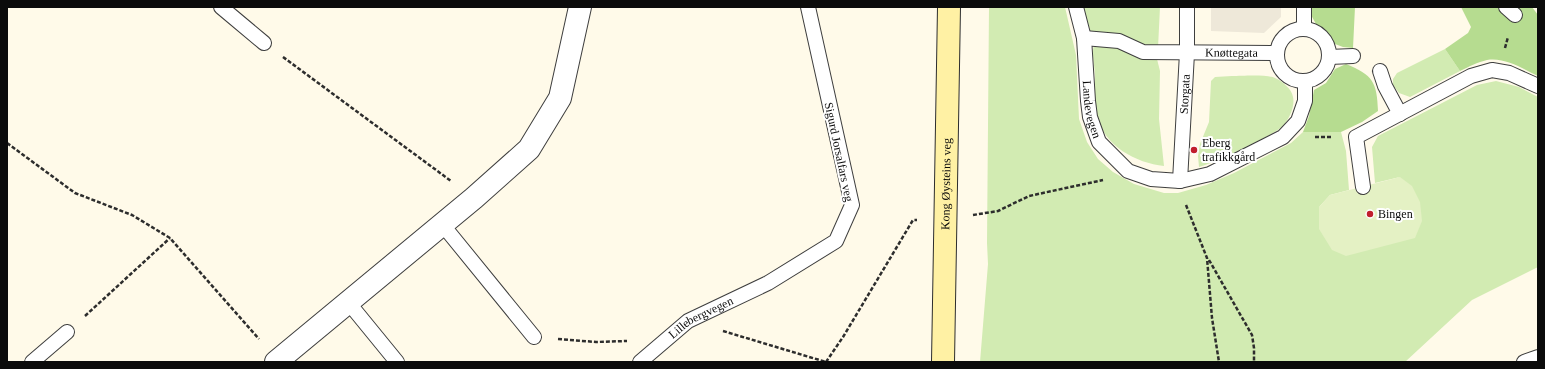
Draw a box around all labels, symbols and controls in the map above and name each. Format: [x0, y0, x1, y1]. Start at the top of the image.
street label: Knøttegata [1205, 45, 1259, 60]
street label: Storgata [1177, 73, 1193, 114]
street label: Landevegen [1080, 80, 1104, 140]
street label: Sigurd Jorsalfars veg [822, 101, 856, 203]
place label: Eberg trafikkgård [1202, 136, 1255, 164]
street label: Kong Øysteins veg [938, 138, 954, 230]
marker: Eberg trafikkgård [1189, 145, 1199, 155]
place label: Bingen [1378, 207, 1413, 221]
marker: Bingen [1365, 209, 1375, 219]
street label: Lillebergvegen [666, 294, 735, 341]

